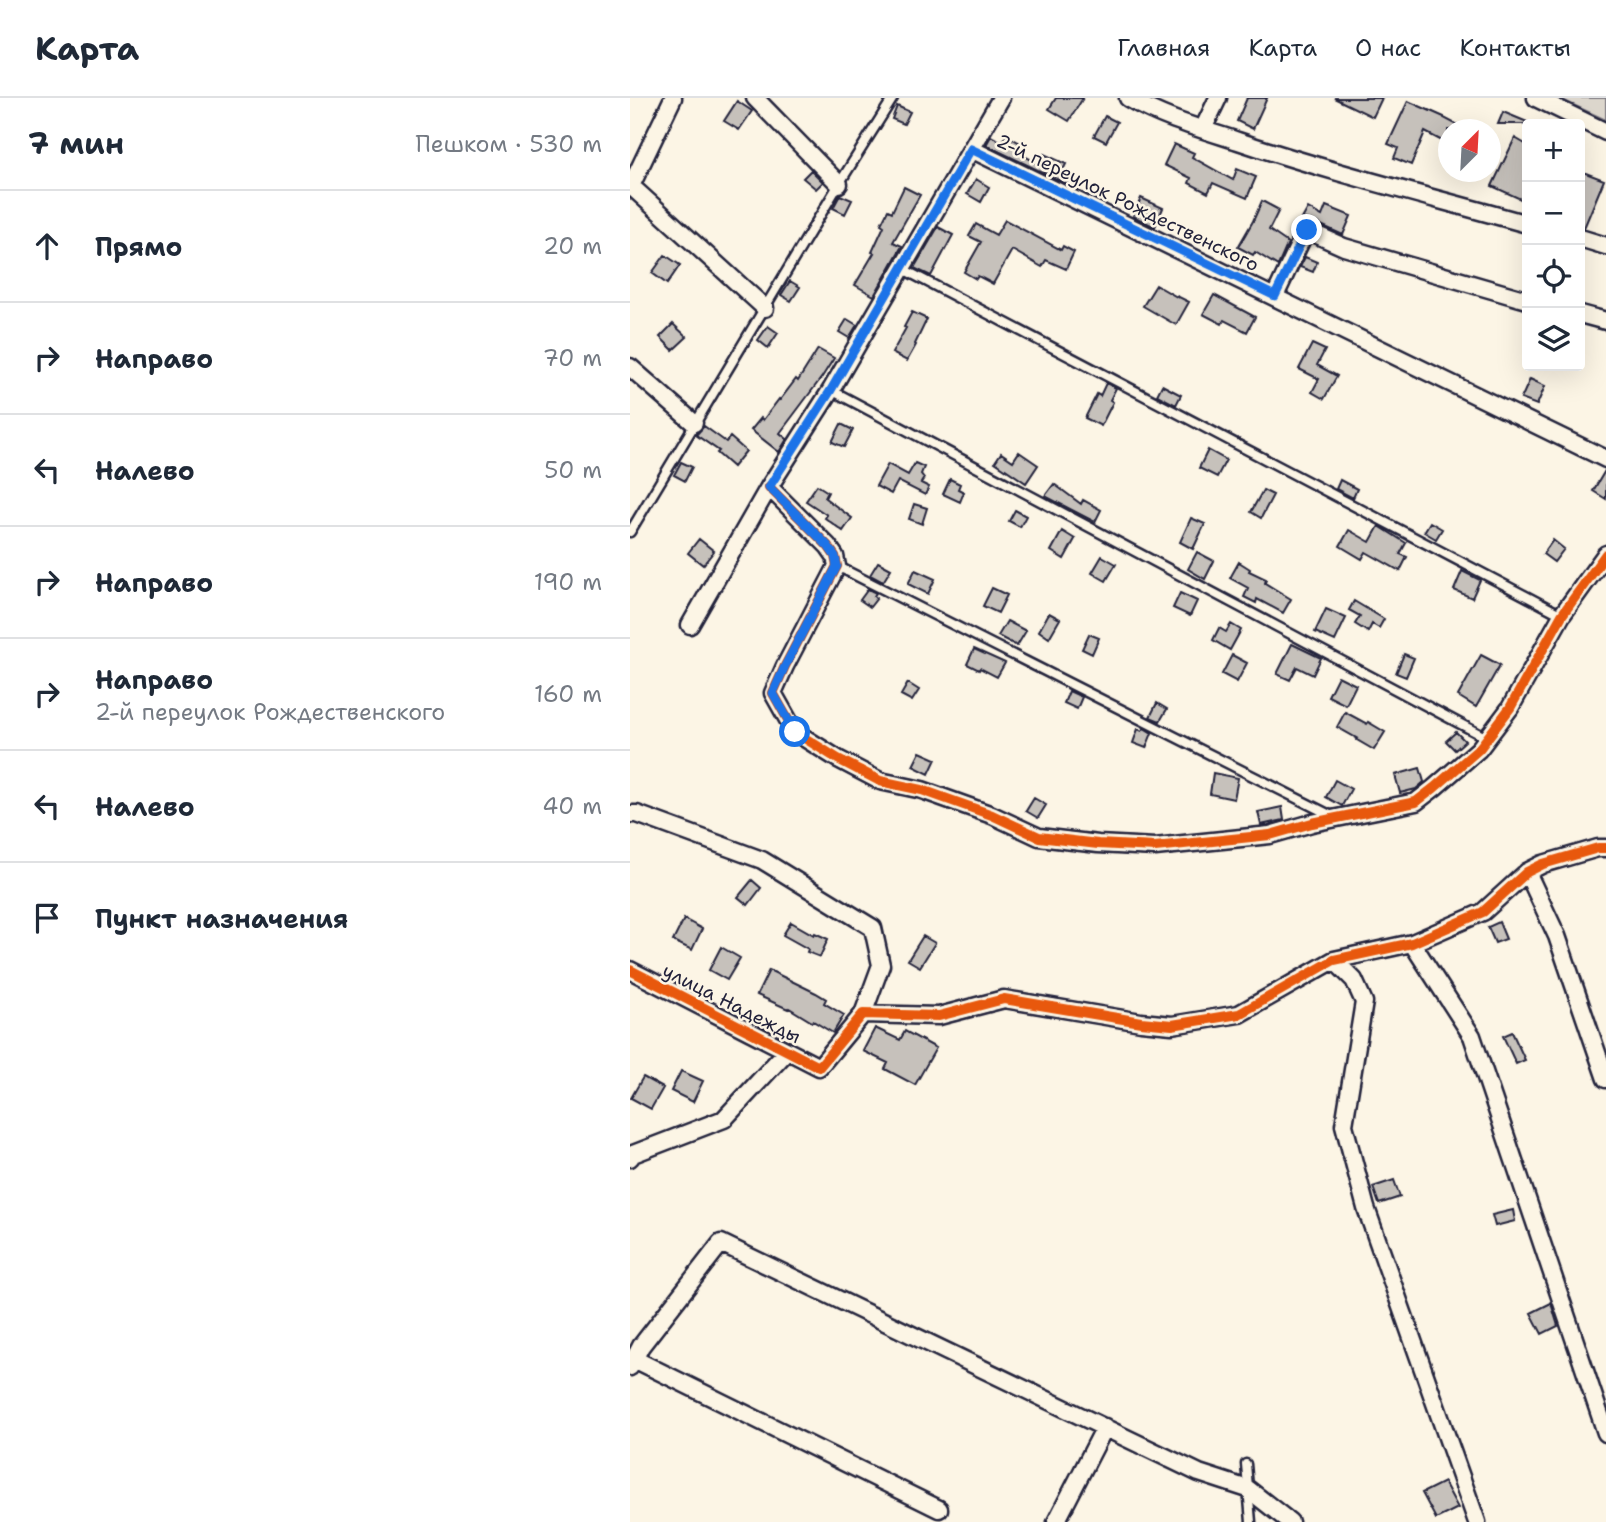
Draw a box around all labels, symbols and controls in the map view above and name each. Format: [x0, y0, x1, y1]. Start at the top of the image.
text: Карта [35, 26, 139, 71]
text: Главная [1117, 32, 1210, 64]
text: Карта [1248, 32, 1317, 64]
text: О нас [1355, 32, 1421, 64]
text: Контакты [1459, 32, 1571, 64]
north arrow [1438, 119, 1501, 182]
map controls [1522, 119, 1585, 371]
button: + [1522, 119, 1585, 182]
text: 7 мин [28, 123, 124, 164]
street label: 2-й переулок Рождественского [992, 128, 1263, 277]
text: Пешком · 530 m [416, 129, 602, 159]
button: − [1522, 182, 1585, 245]
route end [1291, 214, 1322, 245]
icon: ahead [28, 227, 66, 265]
text: Прямо [95, 229, 183, 264]
text: 20 m [543, 231, 602, 261]
button: locate [1522, 245, 1585, 308]
button: layers [1522, 308, 1585, 371]
icon: right [28, 339, 66, 377]
text: Направо [95, 341, 213, 376]
text: 70 m [543, 343, 602, 373]
icon: left [28, 451, 66, 489]
text: Налево [95, 453, 195, 488]
text: 50 m [544, 455, 602, 485]
icon: right [28, 563, 66, 601]
text: Направо [95, 565, 213, 600]
text: 190 m [534, 567, 602, 597]
text: Направо [95, 662, 213, 697]
icon: right [28, 675, 66, 713]
text: 160 m [534, 679, 602, 709]
text: 2-й переулок Рождественского [95, 697, 445, 727]
route start [779, 716, 810, 747]
icon: left [28, 787, 66, 825]
text: Налево [95, 789, 195, 824]
text: 40 m [542, 791, 602, 821]
icon: arrive [28, 899, 66, 937]
text: Пункт назначения [95, 901, 348, 936]
street label: улица Надежды [658, 958, 805, 1049]

